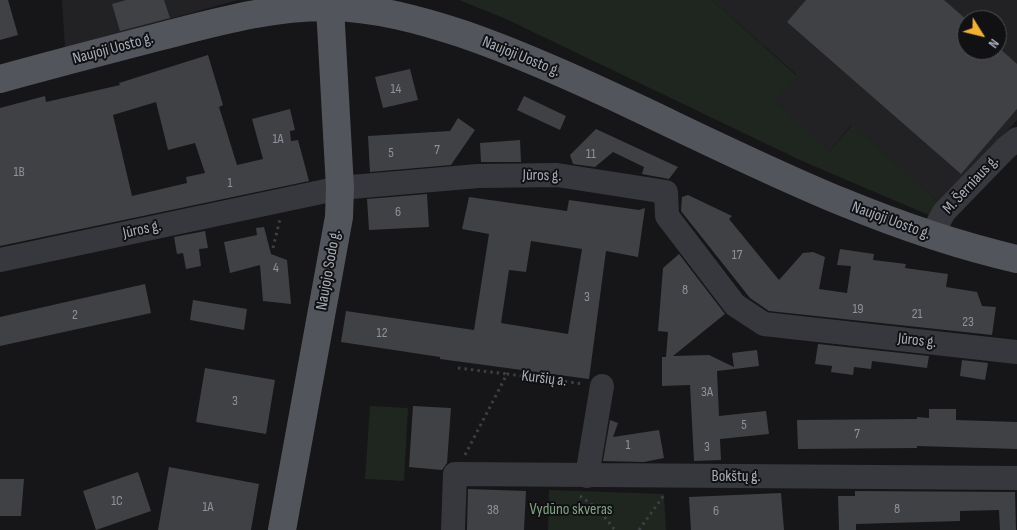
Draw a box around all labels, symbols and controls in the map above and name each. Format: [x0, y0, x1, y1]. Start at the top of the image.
north arrow [957, 10, 1007, 60]
street label: Naujoji Uosto g. [71, 29, 155, 69]
street label: Naujoji Uosto g. [479, 33, 563, 81]
text: N [985, 35, 1003, 52]
house number: 14 [391, 81, 401, 97]
house number: 1A [272, 131, 284, 147]
house number: 7 [434, 142, 440, 158]
house number: 5 [388, 145, 394, 161]
house number: 11 [586, 146, 596, 162]
street label: M. Šerniaus g. [939, 152, 1003, 218]
house number: 1B [13, 164, 25, 180]
street label: Jūros g. [523, 166, 561, 186]
house number: 1 [228, 175, 232, 191]
street label: Naujoji Uosto g. [849, 198, 933, 244]
house number: 6 [395, 204, 401, 220]
street label: Jūros g. [121, 217, 163, 243]
street label: Naujojo Sodo g. [312, 228, 346, 312]
house number: 17 [732, 247, 742, 263]
house number: 4 [273, 260, 279, 276]
house number: 8 [682, 282, 688, 298]
house number: 3 [584, 289, 590, 305]
house number: 19 [852, 301, 864, 317]
house number: 21 [912, 306, 922, 322]
house number: 2 [72, 307, 78, 323]
house number: 23 [962, 314, 974, 330]
house number: 12 [377, 325, 387, 341]
street label: Jūros g. [897, 329, 937, 353]
street label: Kuršių a. [520, 367, 568, 391]
house number: 3A [701, 384, 713, 400]
house number: 3 [232, 393, 238, 409]
house number: 5 [741, 417, 747, 433]
house number: 7 [854, 426, 860, 442]
house number: 1 [626, 437, 630, 453]
house number: 3 [704, 439, 710, 455]
street label: Bokštų g. [712, 467, 760, 487]
house number: 1C [111, 493, 123, 509]
house number: 1A [202, 499, 214, 515]
park label: Vydūno skveras [529, 500, 613, 520]
house number: 8 [894, 501, 900, 517]
house number: 38 [487, 502, 499, 518]
house number: 6 [713, 503, 719, 519]

